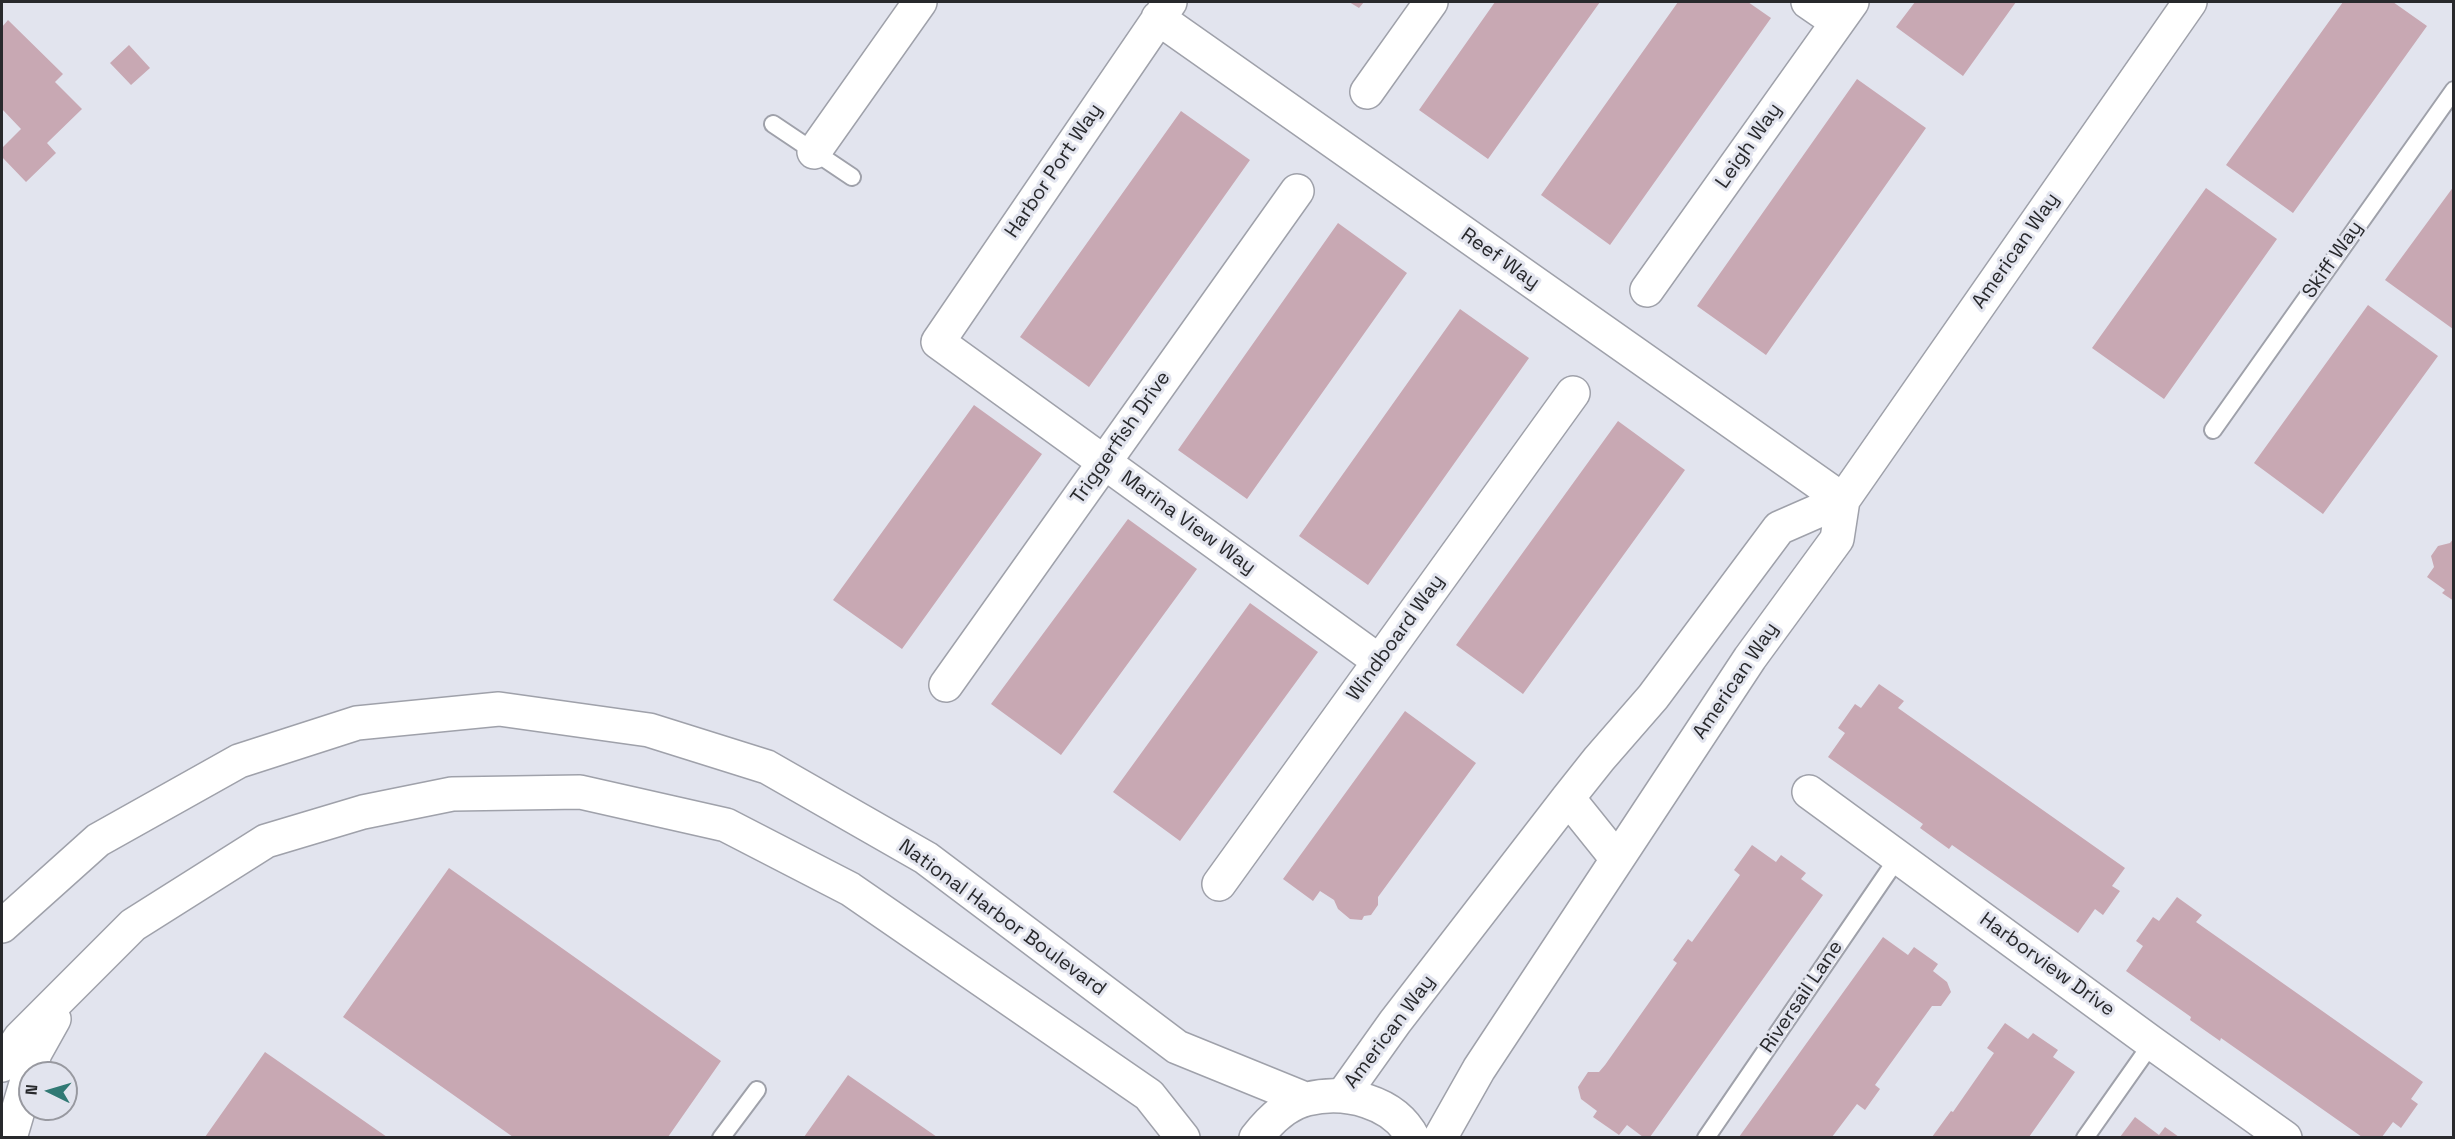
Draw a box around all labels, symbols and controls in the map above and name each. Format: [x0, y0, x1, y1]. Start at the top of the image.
street label: Harbor Port Way [1000, 99, 1108, 243]
street label: Leigh Way [1711, 99, 1787, 193]
street label: American Way [1967, 189, 2065, 313]
street label: Skiff Way [2298, 217, 2368, 303]
street label: Reef Way [1456, 223, 1544, 295]
street label: Triggerfish Drive [1066, 367, 1176, 509]
street label: Marina View Way [1116, 466, 1260, 580]
street label: Windboard Way [1342, 570, 1450, 706]
street label: American Way [1688, 618, 1784, 744]
street label: National Harbor Boulevard [894, 835, 1110, 1001]
street label: Harborview Drive [1975, 908, 2119, 1022]
street label: Riversail Lane [1756, 936, 1848, 1058]
street label: American Way [1340, 971, 1440, 1093]
north arrow [18, 1061, 78, 1121]
text: N [21, 1083, 42, 1096]

